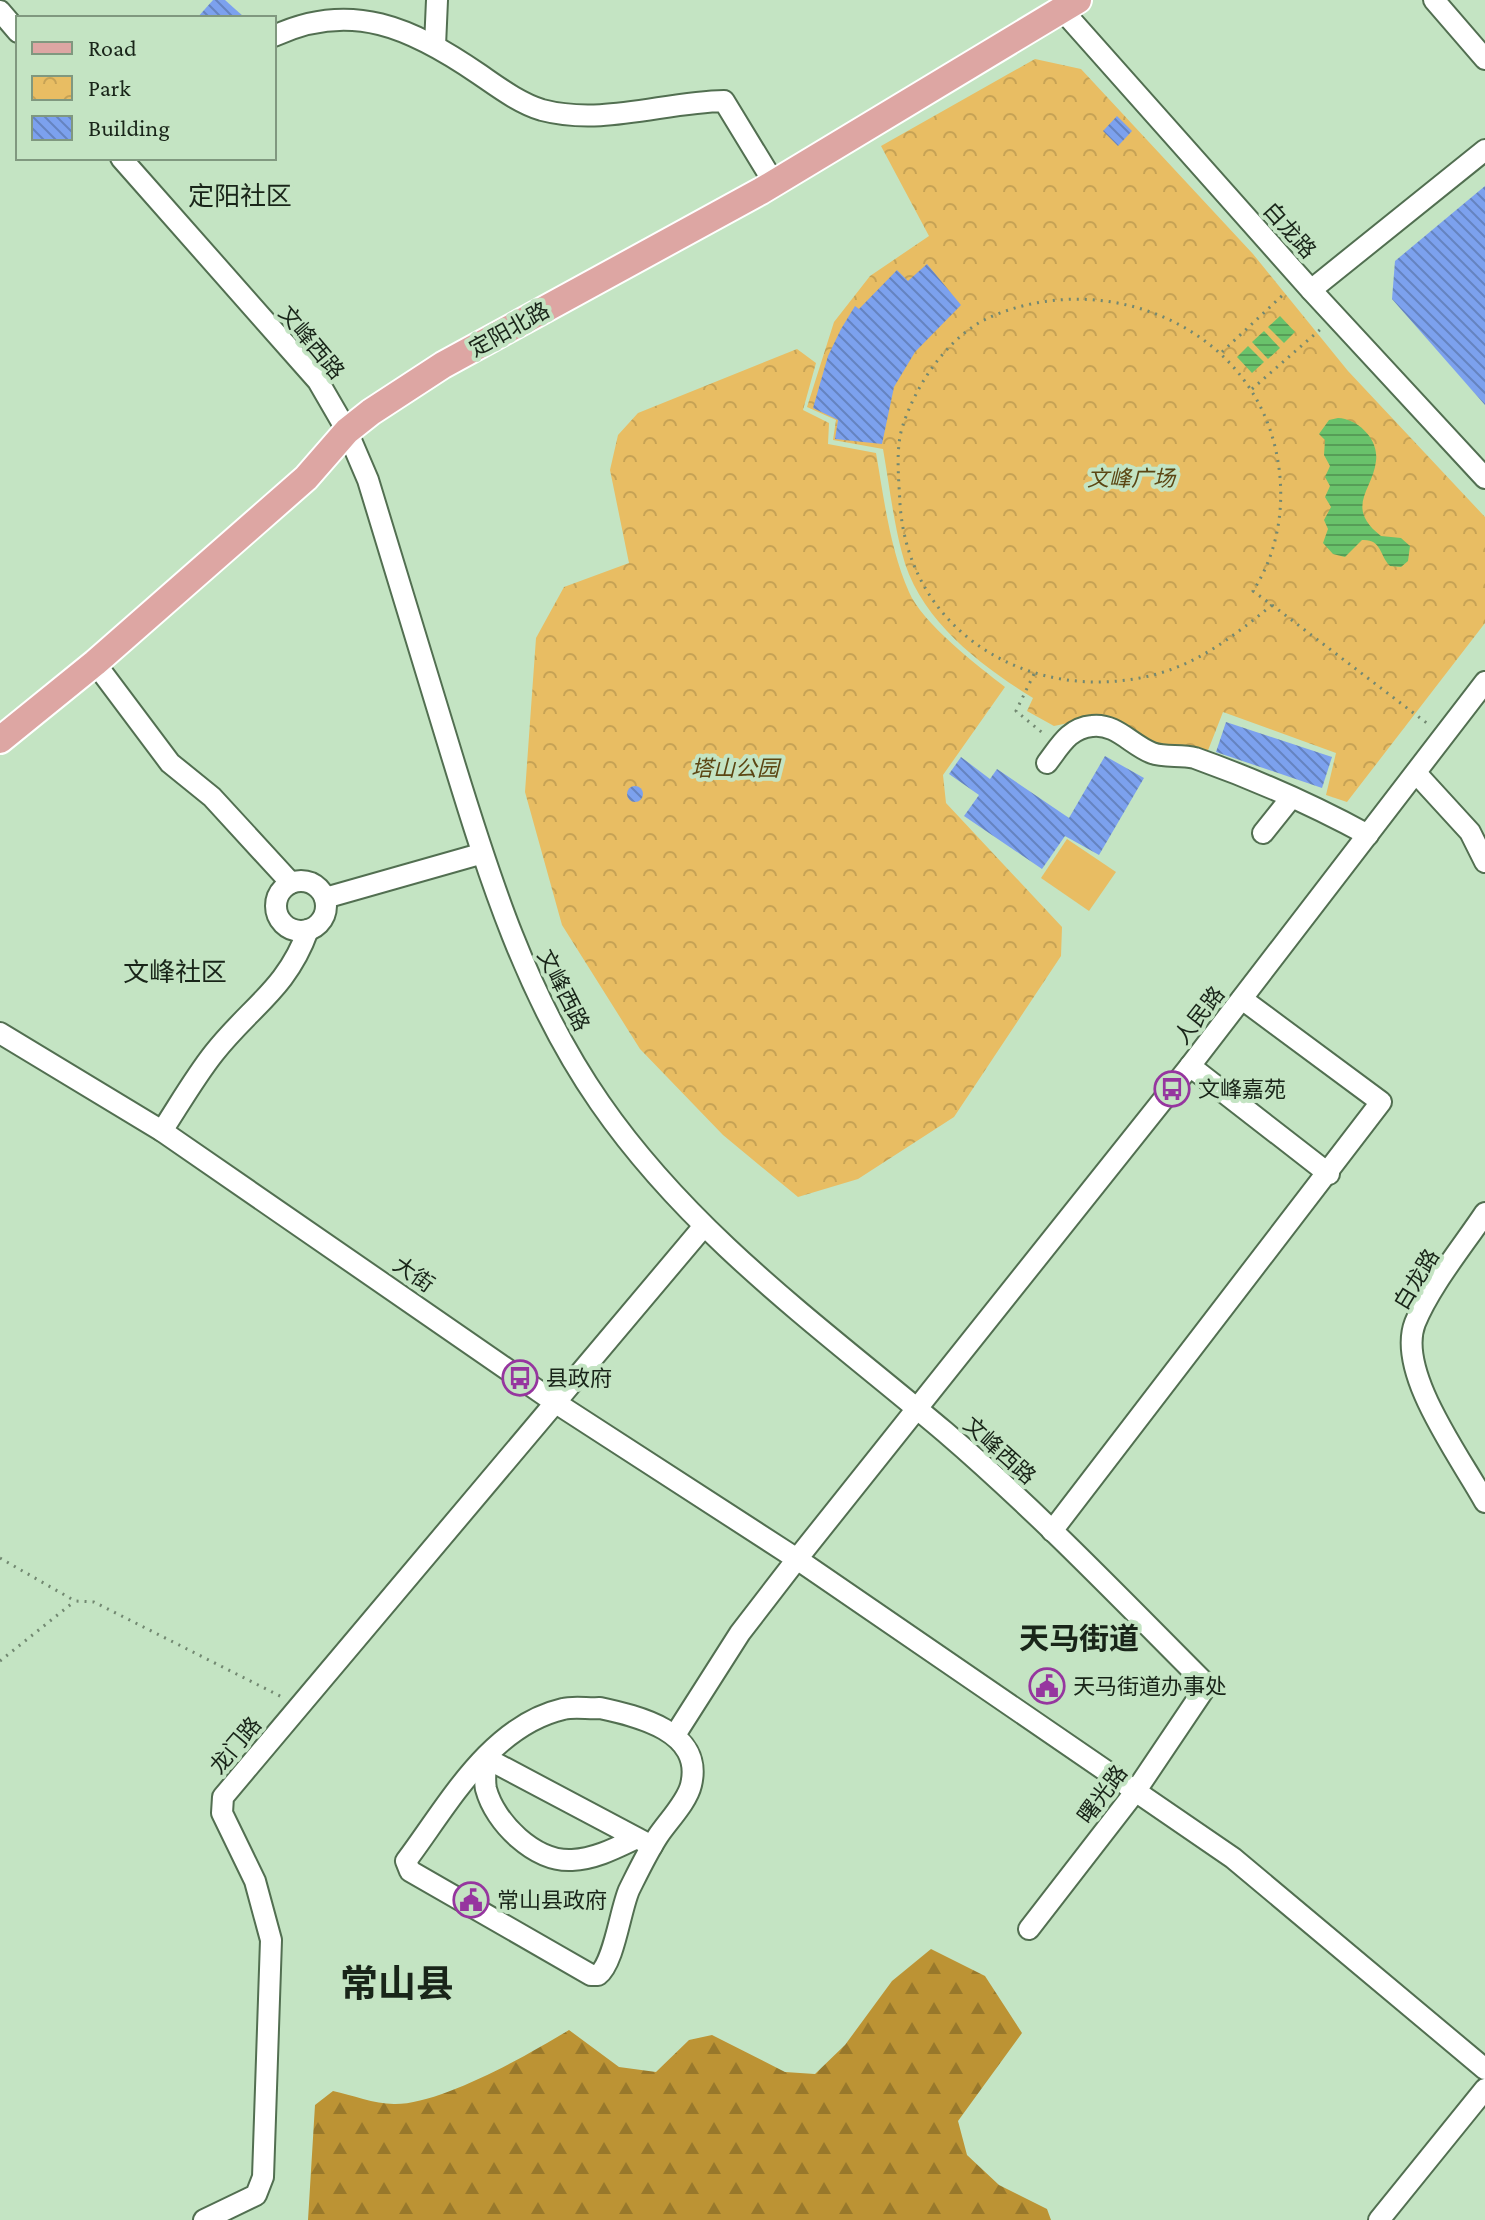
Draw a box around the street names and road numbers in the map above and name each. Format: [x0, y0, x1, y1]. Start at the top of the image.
street label: 白龙路 [1258, 197, 1321, 263]
street label: 定阳北路 [465, 297, 554, 362]
street label: 文峰西路 [274, 301, 349, 384]
street label: 文峰西路 [532, 945, 595, 1035]
street label: 人民路 [1169, 982, 1230, 1049]
street label: 白龙路 [1389, 1245, 1444, 1314]
street label: 大街 [389, 1252, 439, 1297]
street label: 文峰西路 [959, 1412, 1041, 1489]
street label: 龙门路 [205, 1712, 266, 1779]
street label: 曙光路 [1073, 1760, 1132, 1828]

